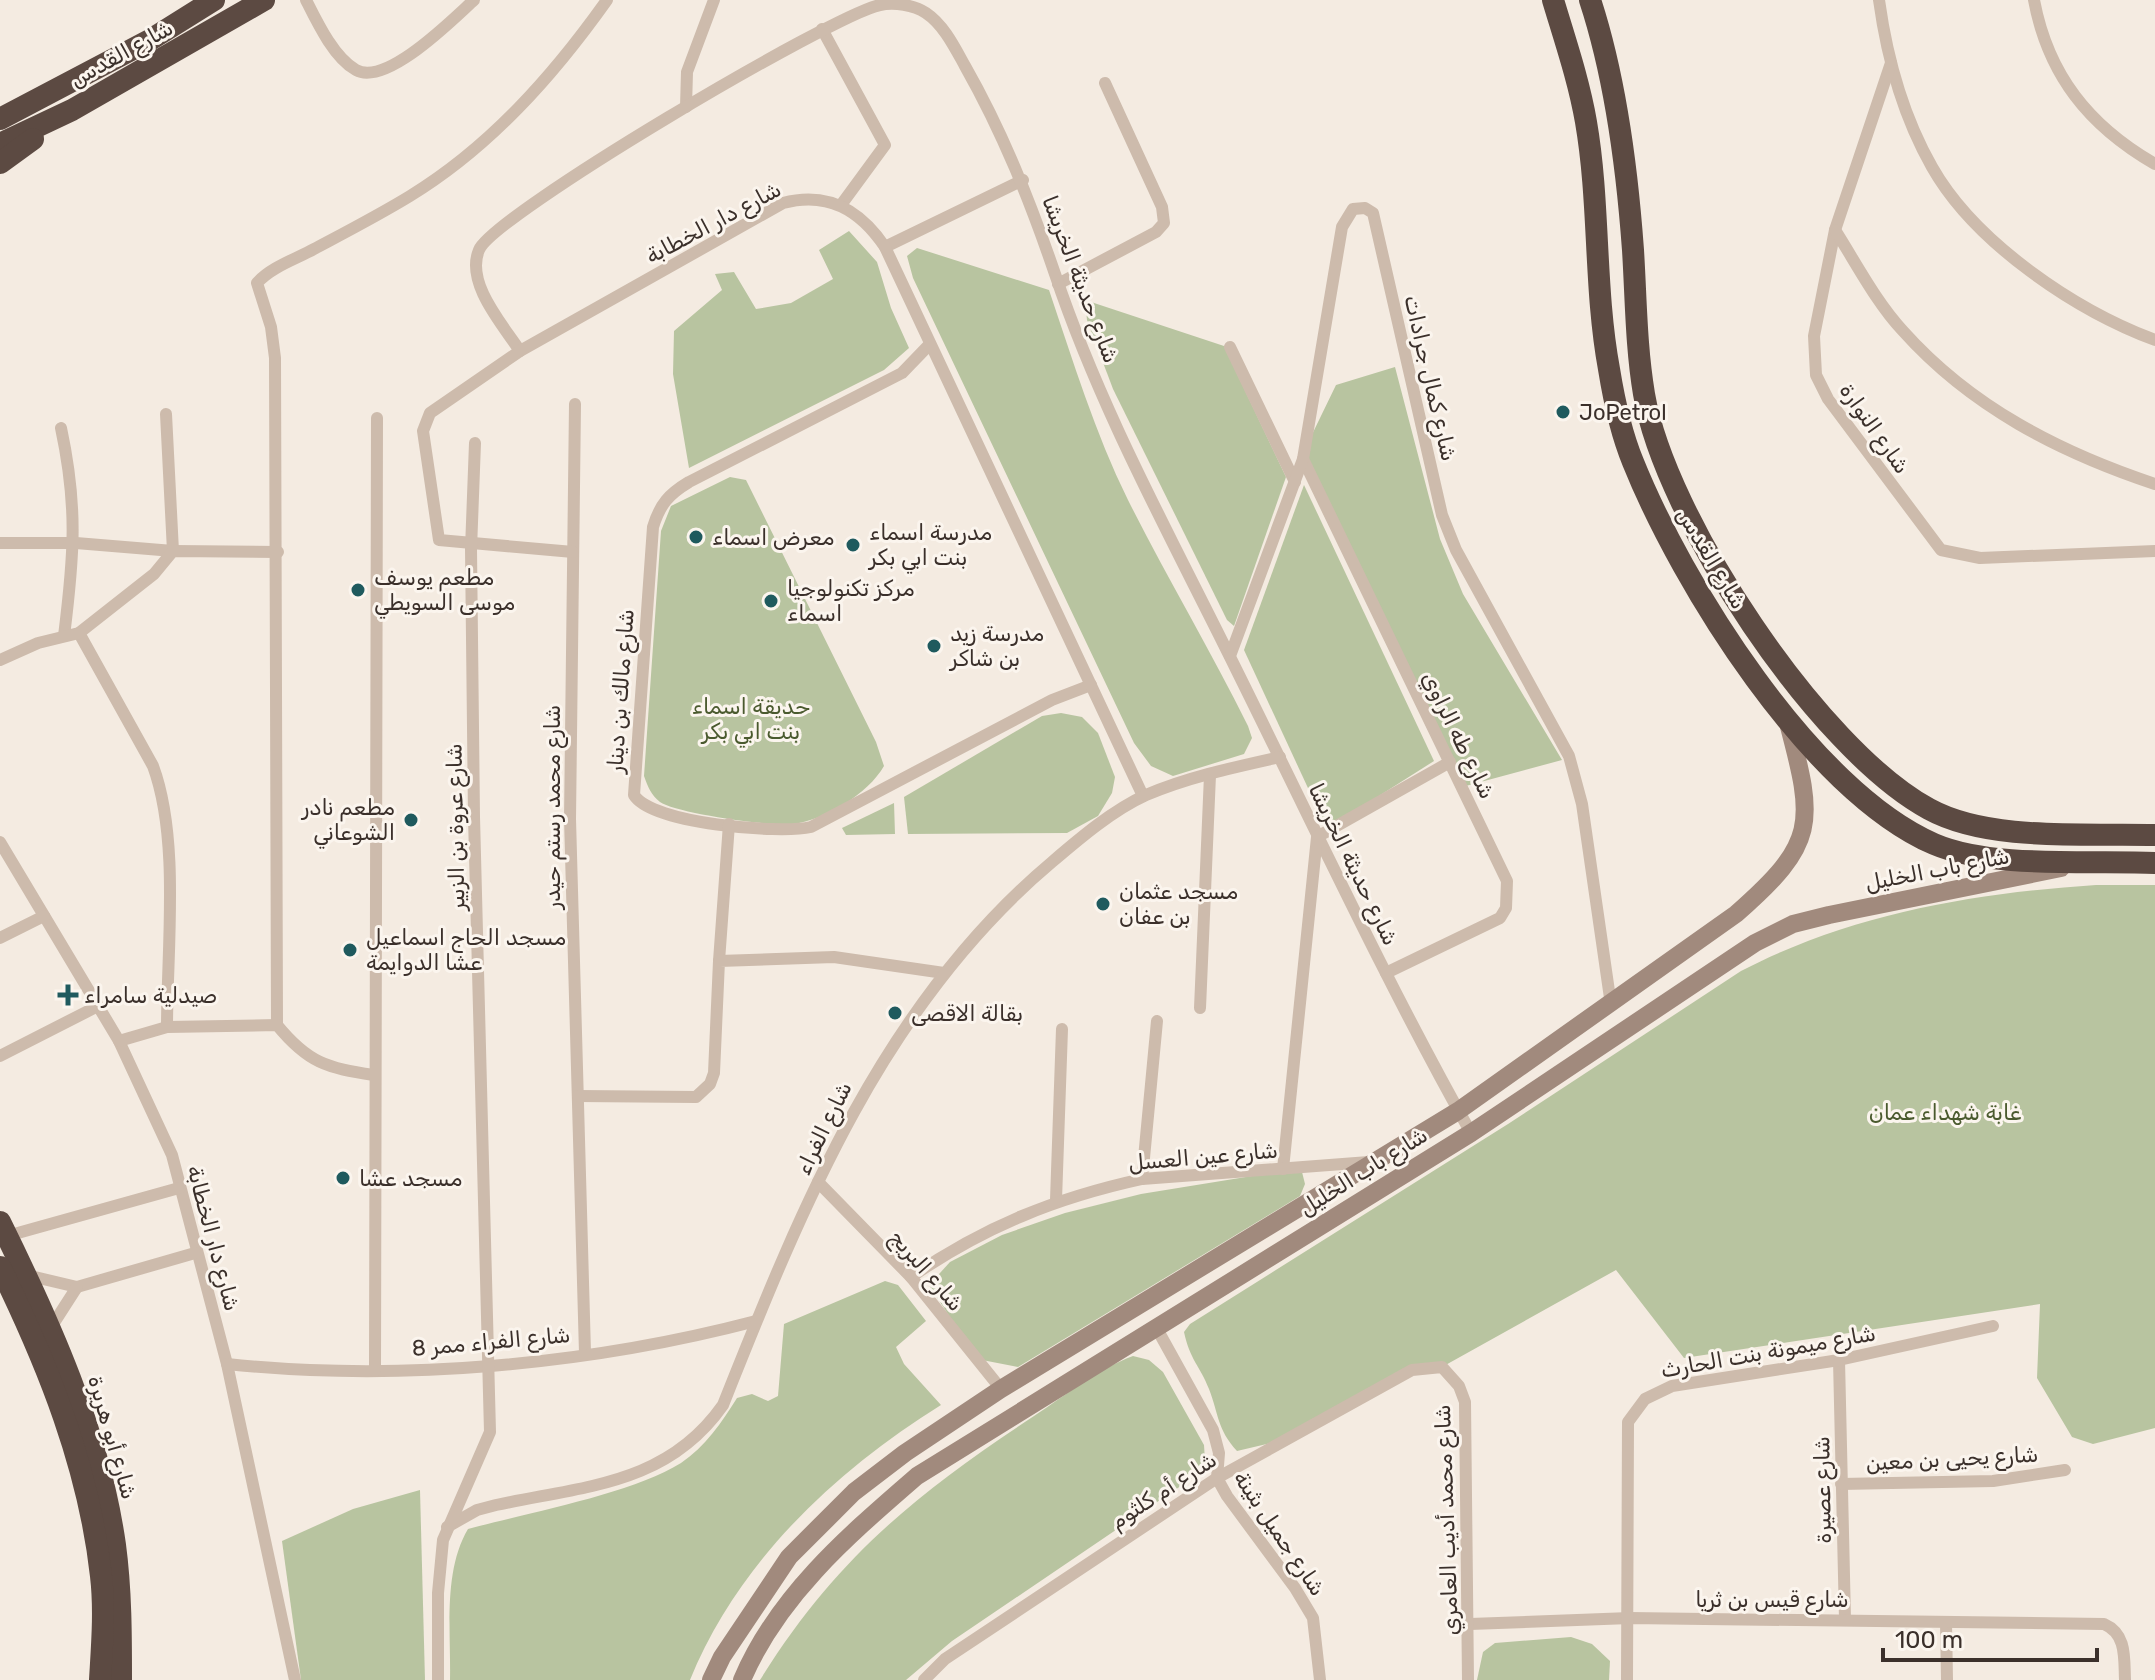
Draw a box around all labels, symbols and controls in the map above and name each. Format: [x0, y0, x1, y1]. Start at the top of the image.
street label: شارع القدس [65, 14, 179, 95]
street label: شارع دار الخطابة [641, 175, 787, 271]
street label: شارع حديثة الخريشا [1034, 192, 1125, 367]
street label: شارع كمال جرادات [1396, 293, 1463, 464]
street label: شارع النوارة [1832, 378, 1916, 480]
place label: JoPetrol [1579, 399, 1667, 426]
marker: JoPetrol [1554, 403, 1572, 421]
street label: شارع القدس [1669, 502, 1752, 615]
place label: مدرسة اسماء بنت ابي بكر [867, 519, 992, 574]
place label: معرض اسماء [712, 524, 834, 551]
marker: معرض اسماء [687, 528, 705, 546]
marker: مدرسة اسماء بنت ابي بكر [844, 536, 862, 554]
place label: مطعم يوسف موسى السويطي [374, 564, 515, 619]
place label: مركز تكنولوجيا اسماء [787, 575, 915, 627]
marker: مطعم يوسف موسى السويطي [349, 581, 367, 599]
marker: مركز تكنولوجيا اسماء [762, 592, 780, 610]
street label: شارع مالك بن دينار [601, 608, 642, 776]
place label: مدرسة زيد بن شاكر [948, 620, 1044, 672]
marker: مدرسة زيد بن شاكر [925, 637, 943, 655]
street label: شارع طه الراوي [1414, 667, 1501, 804]
park label: حديقة اسماء بنت ابي بكر [692, 693, 810, 748]
street label: شارع محمد رستم حيدر [539, 705, 568, 911]
street label: شارع عروة بن الزبير [441, 743, 472, 913]
street label: شارع حديثة الخريشا [1301, 779, 1404, 951]
place label: مطعم نادر الشوعاني [300, 794, 395, 849]
marker: مطعم نادر الشوعاني [402, 811, 420, 829]
street label: شارع باب الخليل [1863, 842, 2012, 899]
place label: مسجد عثمان بن عفان [1119, 878, 1238, 930]
marker: مسجد عثمان بن عفان [1094, 895, 1112, 913]
place label: مسجد الحاج اسماعيل عشا الدوايمة [366, 924, 566, 976]
marker: مسجد الحاج اسماعيل عشا الدوايمة [341, 941, 359, 959]
place label: صيدلية سامراء [84, 982, 217, 1009]
marker: صيدلية سامراء [59, 986, 77, 1004]
place label: بقالة الاقصى [911, 1000, 1023, 1027]
marker: بقالة الاقصى [886, 1004, 904, 1022]
street label: شارع الفراء [789, 1077, 859, 1180]
park label: غابة شهداء عمان [1869, 1099, 2021, 1126]
street label: شارع باب الخليل [1294, 1121, 1434, 1223]
street label: شارع عين العسل [1127, 1137, 1279, 1178]
street label: شارع دار الخطابة [179, 1162, 246, 1314]
place label: مسجد عشا [359, 1165, 462, 1192]
marker: مسجد عشا [334, 1169, 352, 1187]
street label: شارع البريج [882, 1224, 969, 1318]
street label: شارع ميمونة بنت الحارث [1659, 1319, 1878, 1386]
street label: شارع الفراء ممر 8 [411, 1321, 572, 1364]
street label: شارع أبو هريرة [80, 1372, 143, 1503]
street label: شارع محمد أديب العامري [1429, 1404, 1466, 1636]
street label: شارع عصيرة [1808, 1436, 1839, 1544]
street label: شارع يحيى بن معين [1865, 1440, 2039, 1478]
street label: شارع أم كلثوم [1105, 1446, 1223, 1536]
street label: شارع جميل بثينة [1226, 1466, 1331, 1602]
street label: شارع قيس بن ثريا [1695, 1586, 1849, 1615]
scale bar [1883, 1612, 2097, 1662]
text: 100 m [1895, 1626, 1963, 1654]

